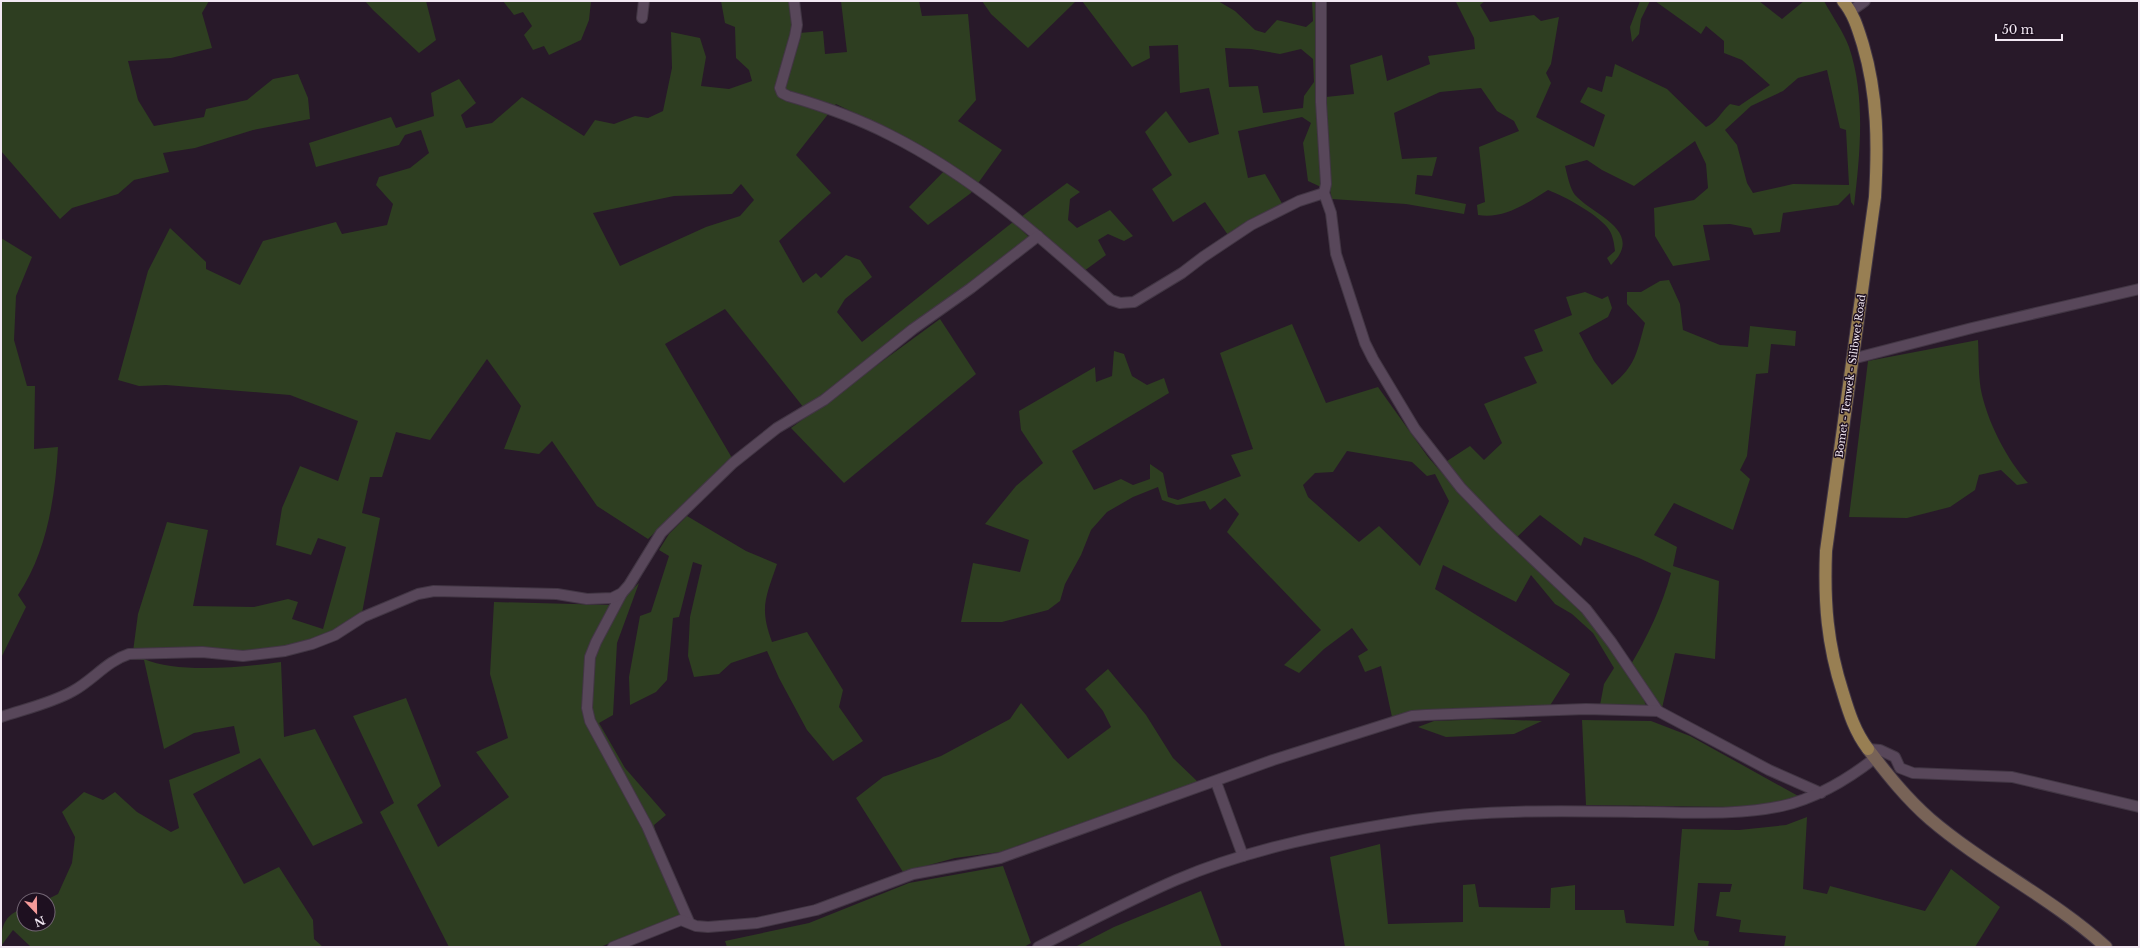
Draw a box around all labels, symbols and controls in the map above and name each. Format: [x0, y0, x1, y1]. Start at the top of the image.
scale bar [1996, 16, 2062, 42]
text: 50 m [2002, 22, 2034, 37]
street label: Bomet - Tenwek - Silibwet Road [1833, 293, 1868, 458]
north arrow [16, 892, 56, 932]
text: N [32, 913, 47, 930]

